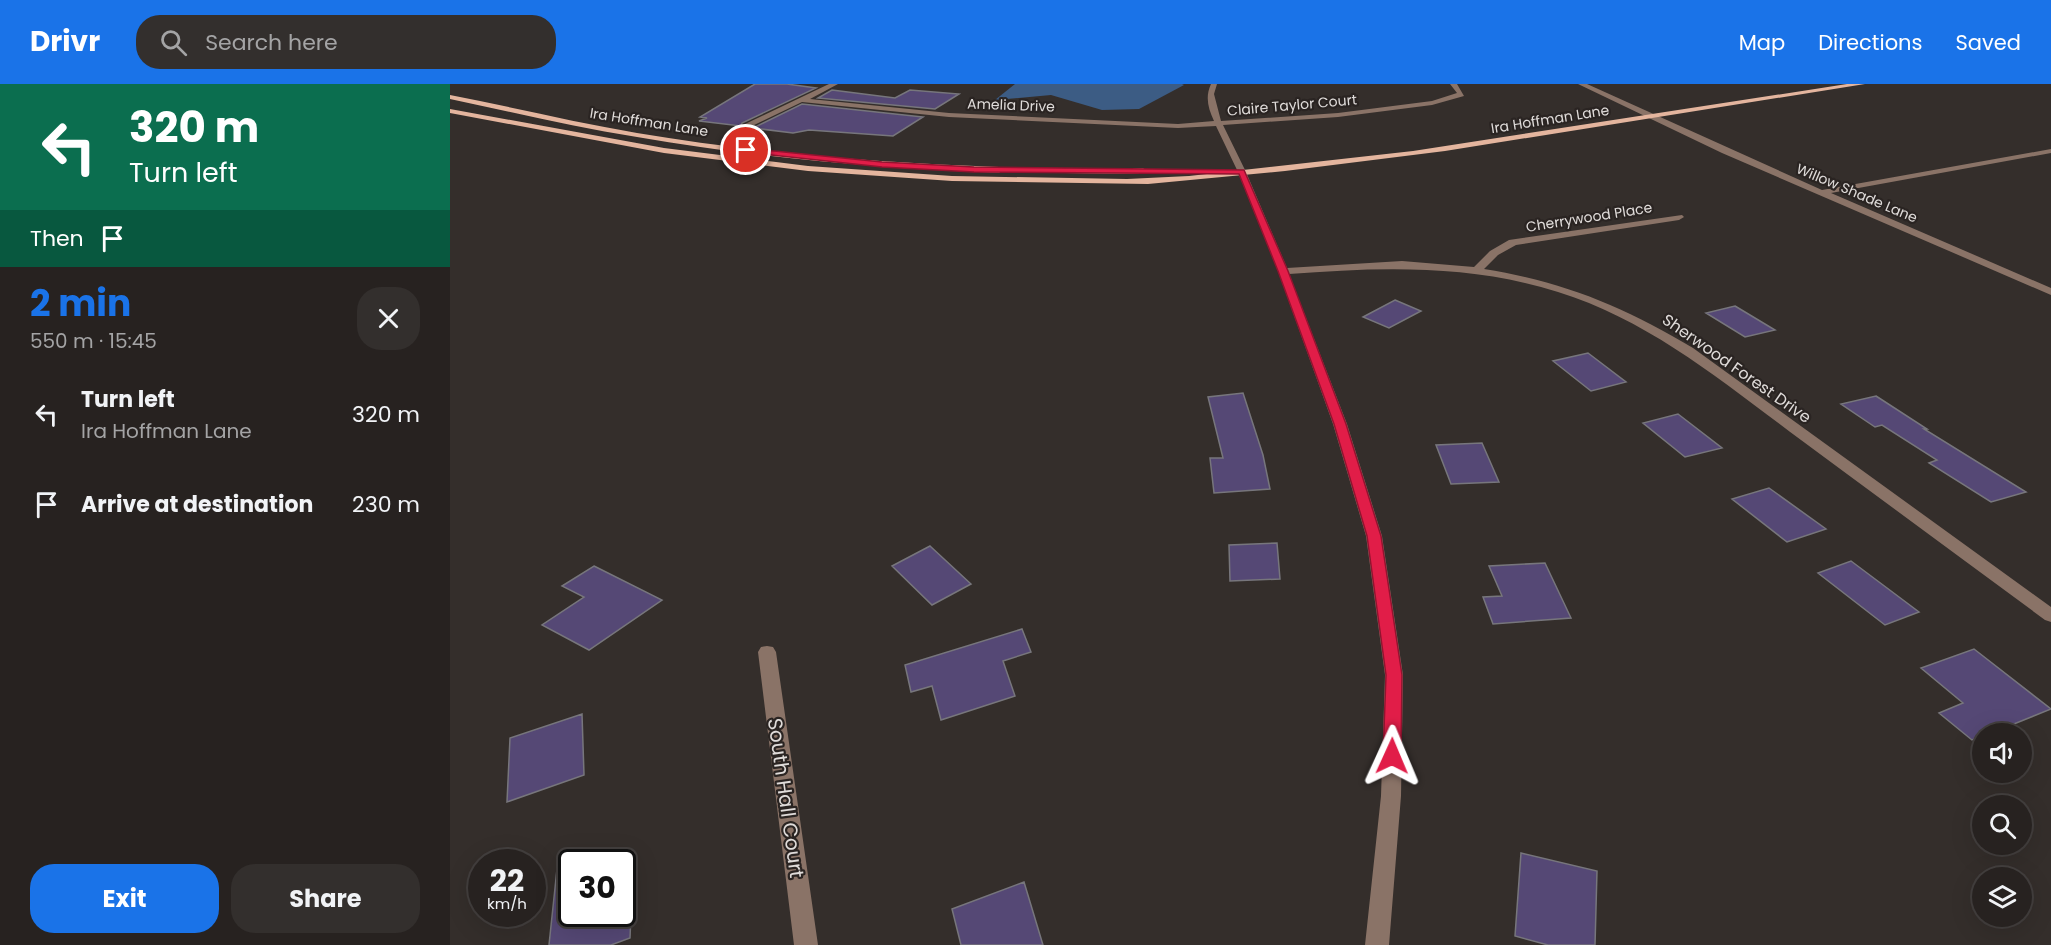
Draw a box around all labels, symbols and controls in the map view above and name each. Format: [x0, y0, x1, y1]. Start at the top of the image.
search box [136, 15, 556, 69]
text: Drivr [30, 22, 100, 61]
icon: search [157, 26, 190, 59]
text: Search here [205, 27, 338, 58]
text: Map [1739, 28, 1785, 57]
text: Directions [1818, 28, 1922, 57]
text: Saved [1955, 28, 2021, 57]
street label: Claire Taylor Court [1226, 89, 1358, 121]
street label: Amelia Drive [967, 93, 1055, 117]
text: 320 m [129, 98, 259, 157]
street label: Ira Hoffman Lane [1489, 100, 1611, 138]
street label: Ira Hoffman Lane [588, 103, 710, 141]
icon: left [30, 108, 108, 186]
pin [720, 124, 771, 175]
icon: arrive [729, 133, 762, 166]
text: Turn left [129, 154, 238, 191]
street label: Willow Shade Lane [1793, 158, 1921, 228]
street label: Cherrywood Place [1524, 197, 1654, 237]
icon: arrive [96, 222, 129, 255]
text: Then [30, 223, 84, 254]
text: 2 min [30, 278, 131, 329]
button: close [357, 287, 420, 350]
street label: Sherwood Forest Drive [1658, 308, 1816, 429]
text: 550 m · 15:45 [30, 327, 157, 355]
text: Turn left [81, 384, 175, 415]
icon: left [30, 398, 63, 431]
text: 320 m [352, 399, 420, 430]
text: Ira Hoffman Lane [81, 417, 252, 445]
icon: arrive [30, 488, 63, 521]
text: Arrive at destination [81, 489, 313, 520]
text: 230 m [352, 489, 420, 520]
street label: South Hall Court [761, 716, 811, 880]
map controls [1972, 723, 2032, 927]
button: sound [1972, 723, 2032, 783]
position arrow [1360, 724, 1424, 788]
button: search [1972, 795, 2032, 855]
speed limit sign: 30 [558, 849, 636, 927]
text: 22 [490, 859, 524, 902]
button: Exit [30, 864, 219, 933]
button: Share [231, 864, 420, 933]
button: layers [1972, 867, 2032, 927]
text: km/h [487, 893, 527, 914]

